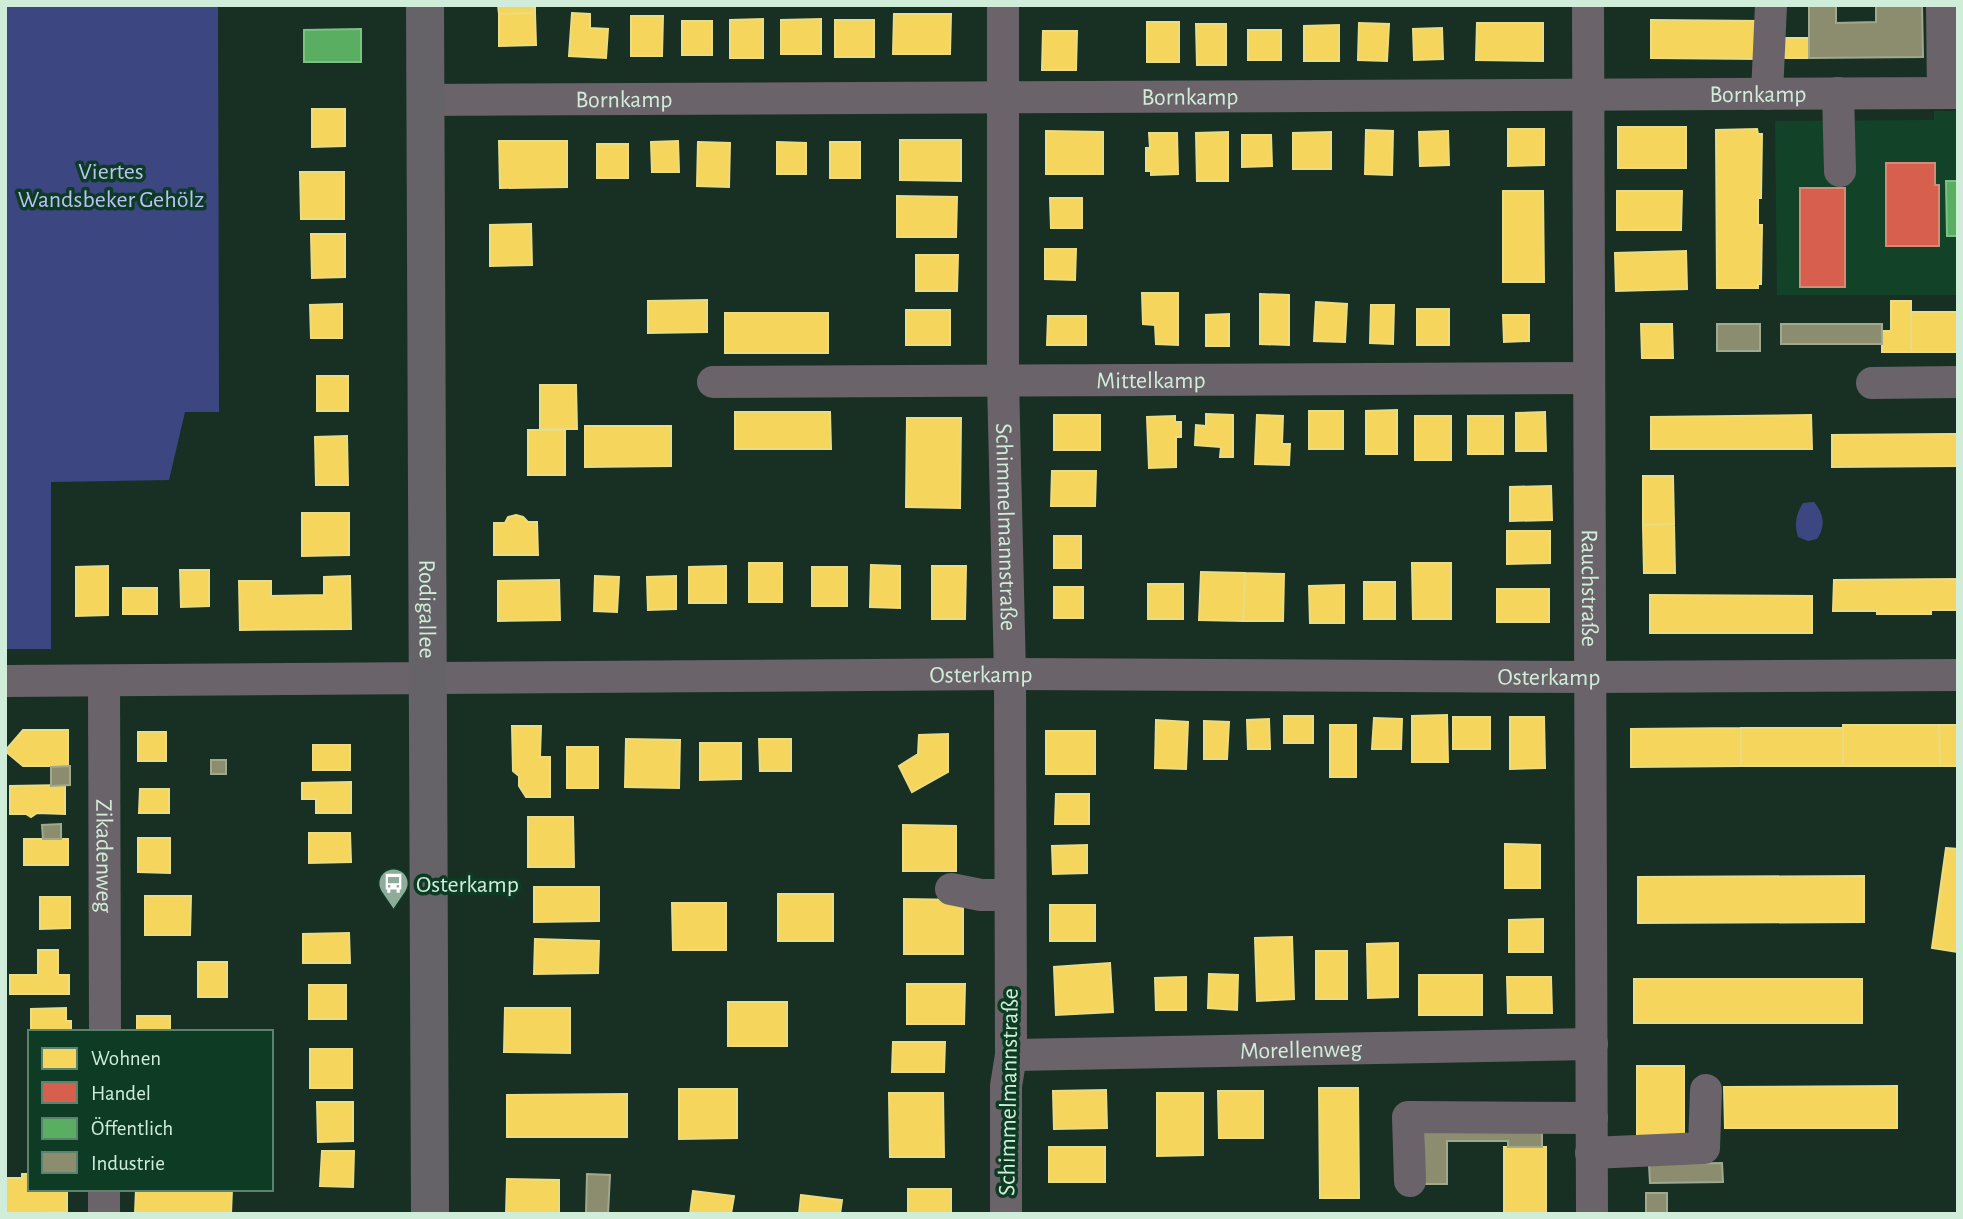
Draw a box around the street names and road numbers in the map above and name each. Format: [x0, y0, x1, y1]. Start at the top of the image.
street label: Bornkamp [1709, 83, 1807, 107]
street label: Bornkamp [1141, 85, 1239, 110]
street label: Bornkamp [575, 88, 673, 112]
street label: Mittelkamp [1096, 369, 1206, 393]
street label: Schimmelmannstraße [991, 423, 1020, 631]
street label: Rauchstraße [1577, 529, 1601, 647]
street label: Rodigallee [414, 559, 439, 659]
street label: Osterkamp [929, 663, 1033, 688]
street label: Osterkamp [1497, 666, 1601, 690]
street label: Zikadenweg [91, 799, 116, 913]
street label: Schimmelmannstraße [995, 988, 1023, 1196]
street label: Morellenweg [1240, 1037, 1363, 1064]

